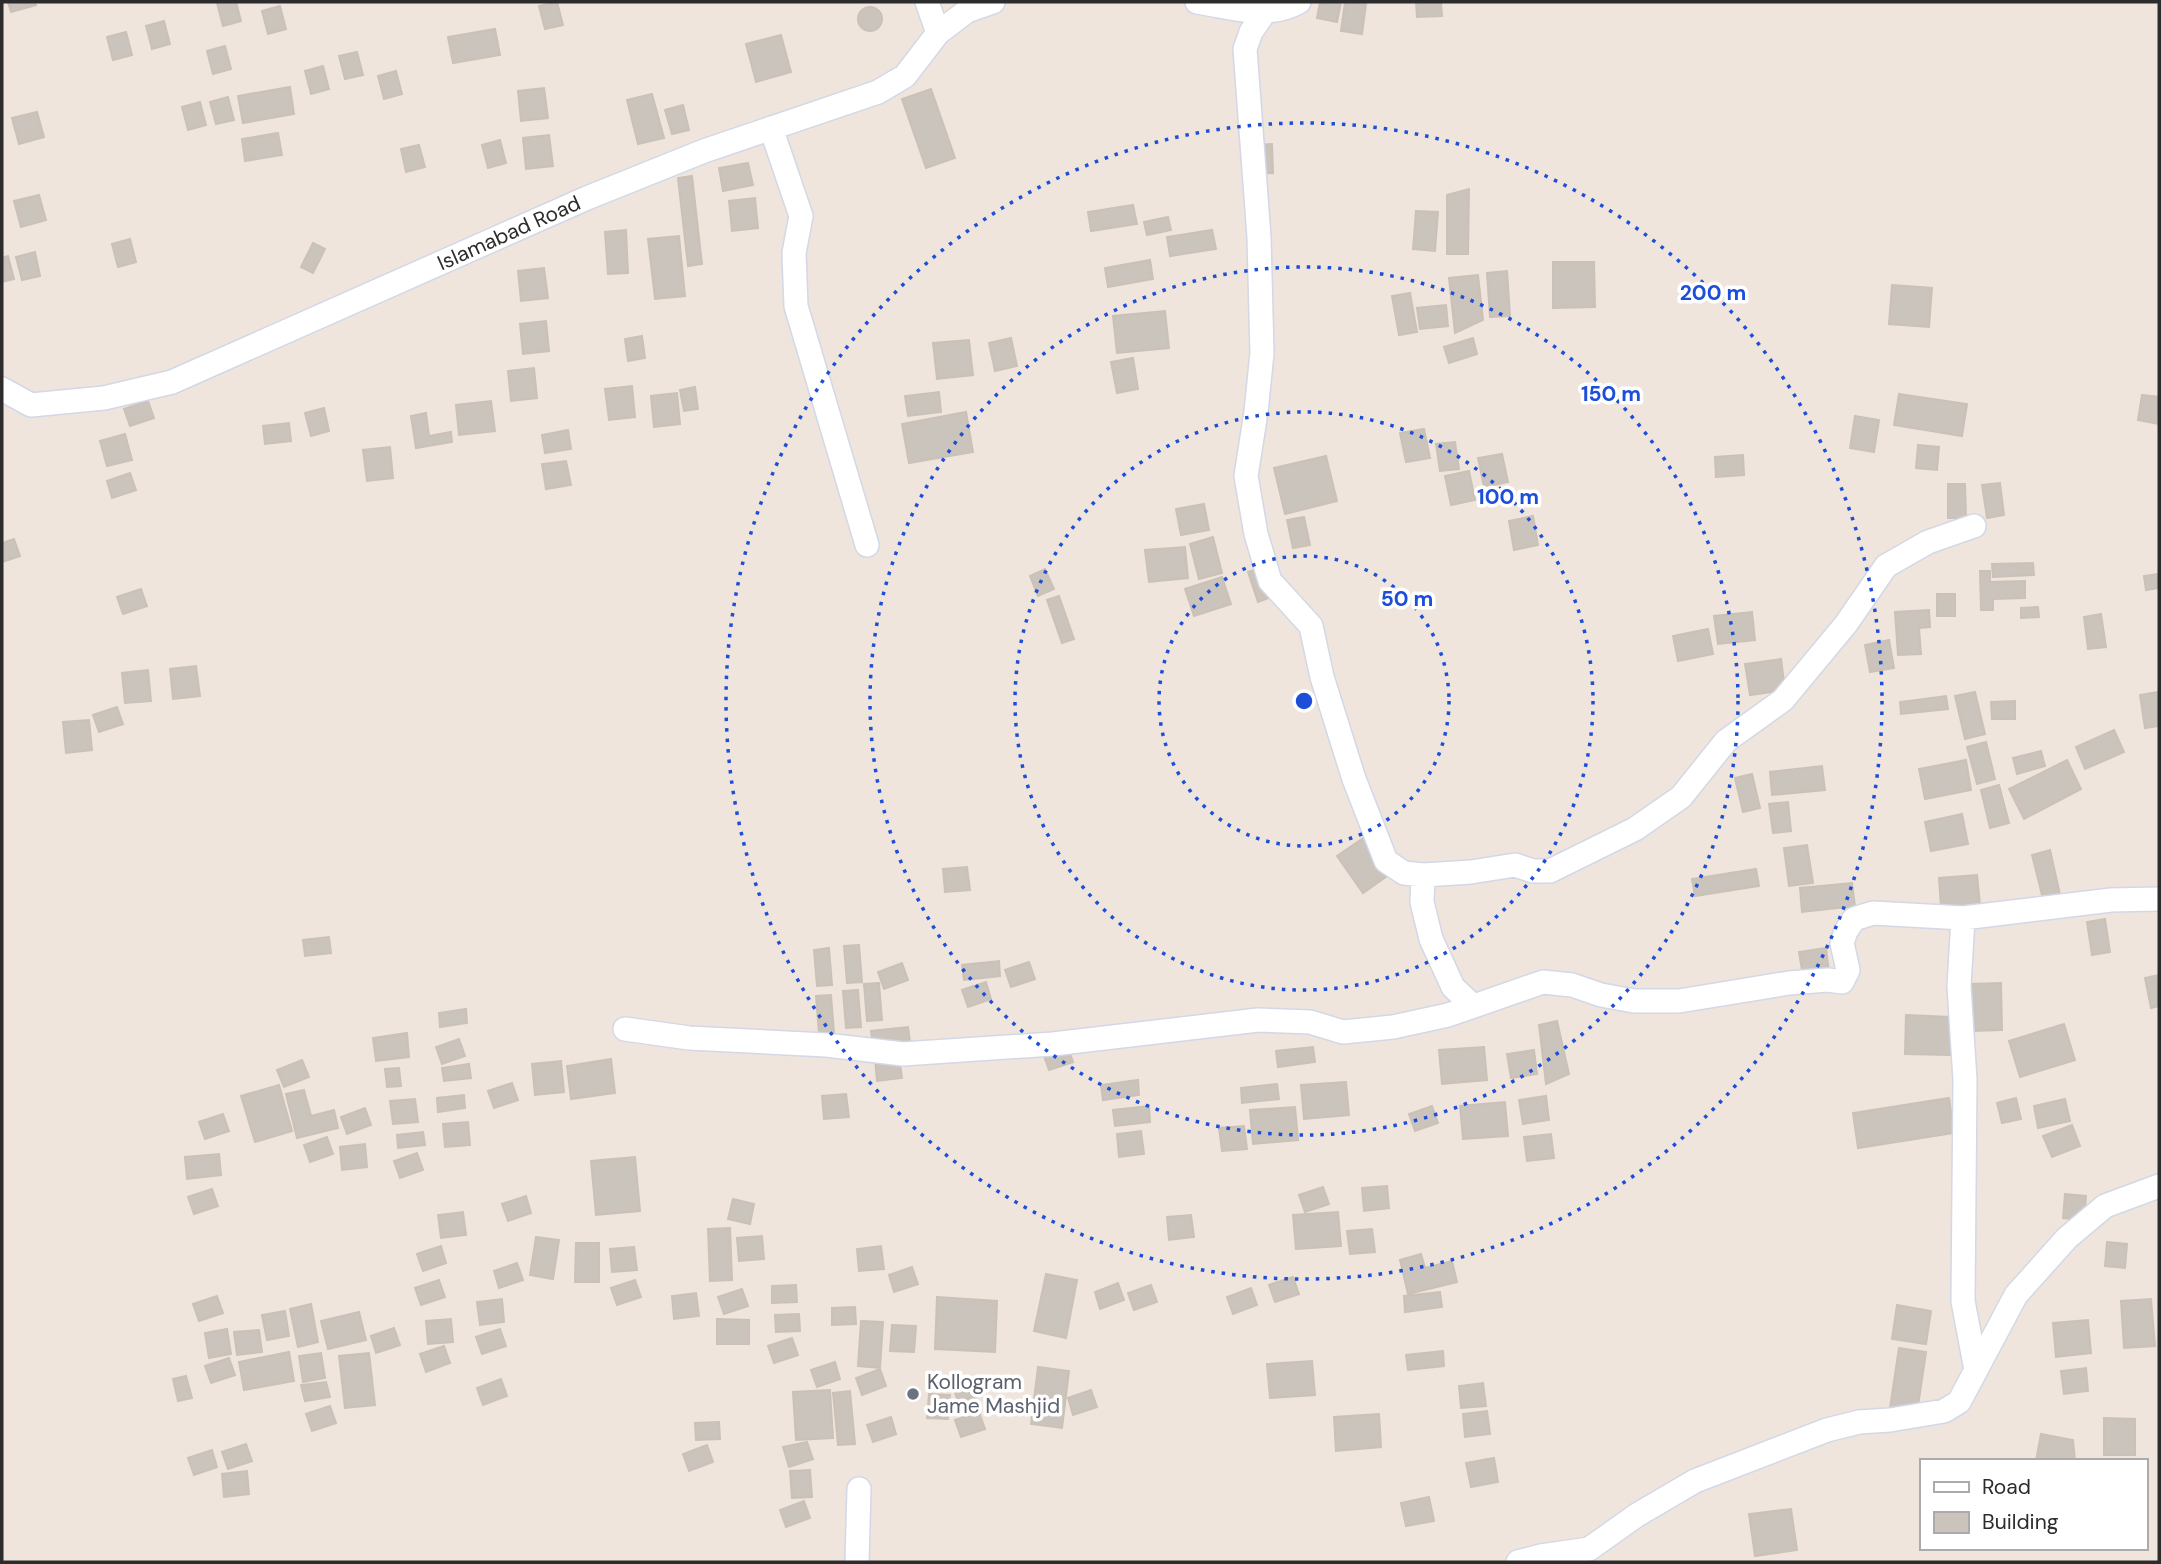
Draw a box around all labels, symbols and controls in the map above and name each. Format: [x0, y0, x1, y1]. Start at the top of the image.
street label: Islamabad Road [433, 189, 585, 277]
text: 200 m [1680, 279, 1746, 307]
text: 150 m [1581, 380, 1641, 408]
text: 100 m [1477, 483, 1539, 511]
text: 50 m [1381, 585, 1433, 613]
centre of rings [1292, 689, 1316, 713]
place label: Kollogram Jame Mashjid [927, 1368, 1060, 1420]
marker: Kollogram Jame Mashjid [905, 1386, 921, 1402]
legend [1920, 1459, 2147, 1550]
text: Road [1982, 1473, 2031, 1501]
text: Building [1982, 1508, 2059, 1536]

